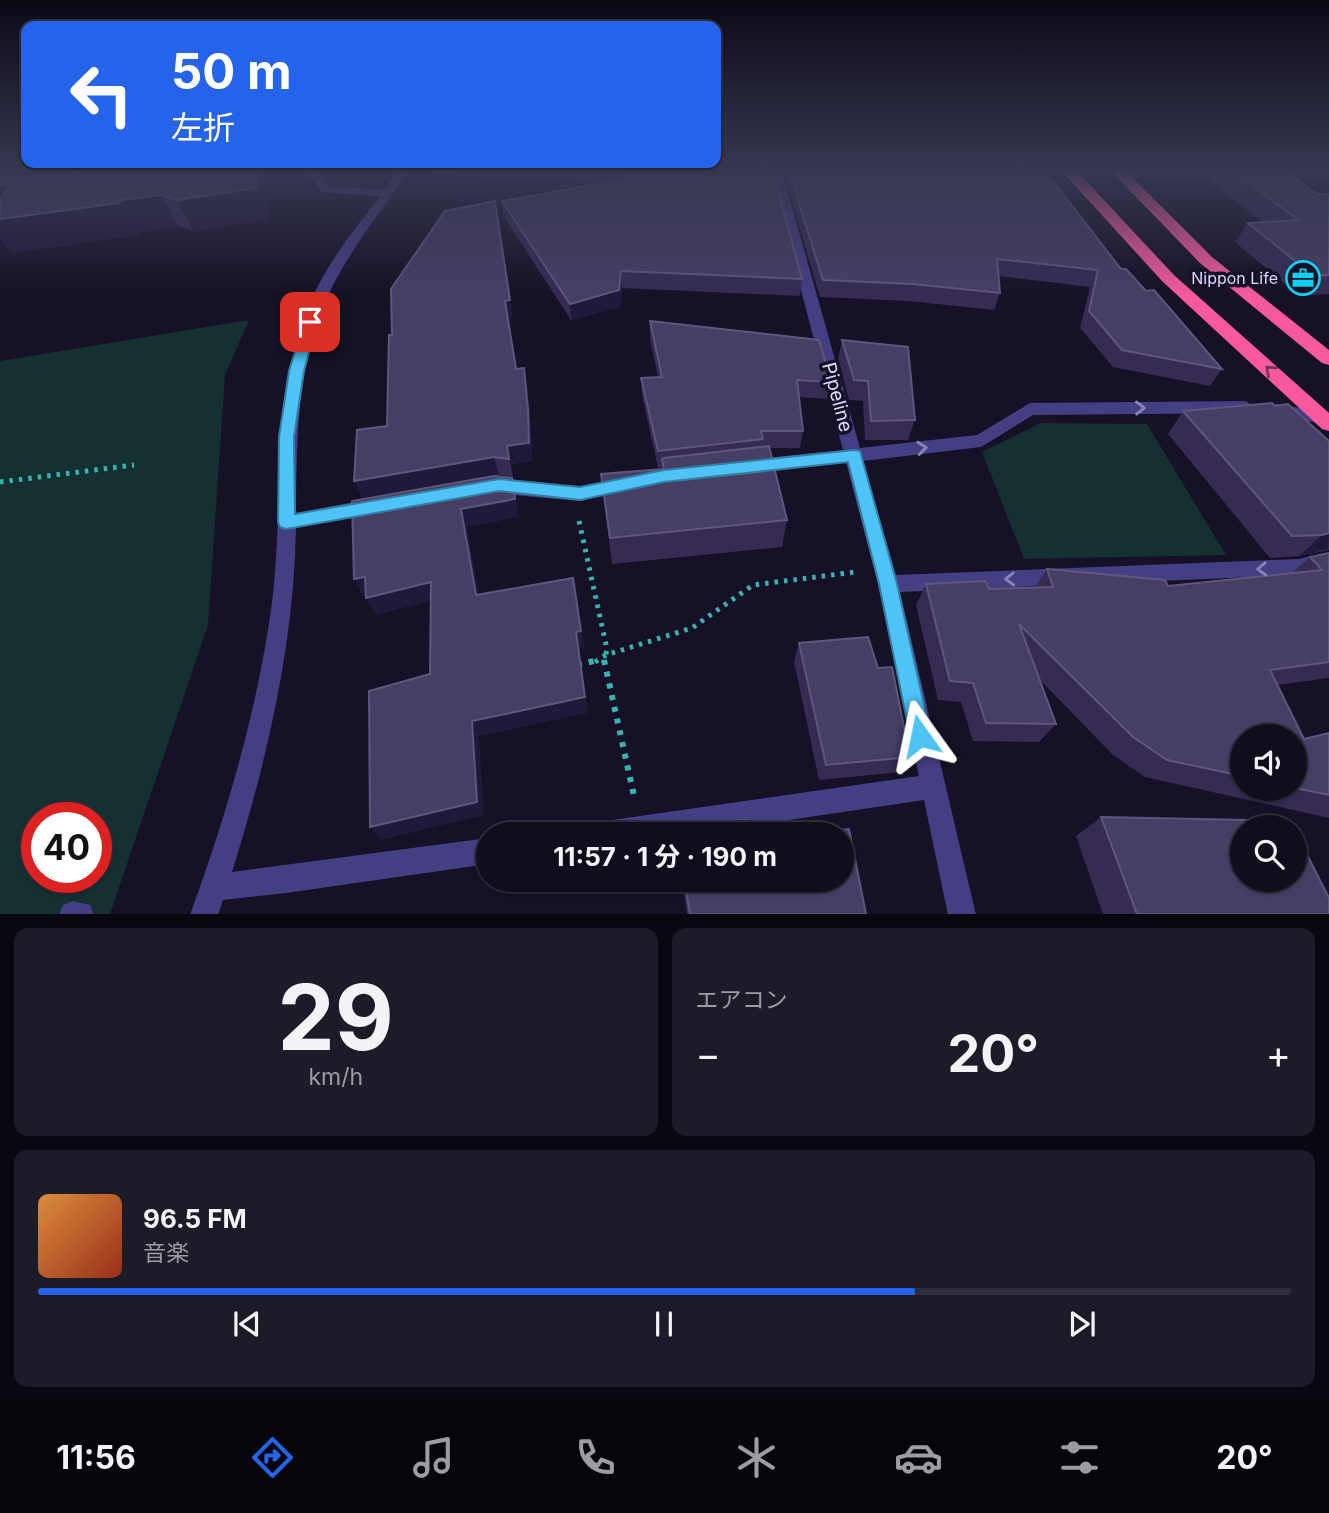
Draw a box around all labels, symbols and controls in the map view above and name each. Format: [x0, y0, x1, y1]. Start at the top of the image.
text: 50 m [171, 42, 292, 101]
icon: left [56, 49, 147, 140]
text: 左折 [171, 108, 235, 147]
office icon: Nippon Life [1284, 259, 1322, 297]
place label: Nippon Life [1191, 268, 1278, 288]
pin [280, 292, 340, 352]
icon: arrive [291, 303, 329, 341]
street label: Pipeline [817, 360, 858, 434]
one-way arrow [1265, 366, 1278, 379]
one-way arrow [1135, 400, 1145, 416]
one-way arrow [916, 440, 928, 455]
one-way arrow [1256, 561, 1267, 576]
one-way arrow [1004, 571, 1015, 586]
position arrow [883, 699, 957, 773]
map controls [1230, 724, 1307, 892]
button: sound [1230, 724, 1307, 801]
speed limit sign: 40 [21, 802, 112, 893]
button: search [1230, 815, 1307, 892]
text: 11:57 · 1 分 · 190 m [553, 841, 777, 872]
text: 29 [278, 962, 394, 1072]
text: エアコン [696, 986, 788, 1014]
text: 20° [947, 1022, 1039, 1085]
text: − [696, 1031, 721, 1077]
text: + [1266, 1031, 1291, 1077]
text: km/h [308, 1063, 363, 1091]
text: 96.5 FM [143, 1203, 247, 1234]
text: 音楽 [143, 1239, 189, 1267]
icon: previous [228, 1305, 266, 1343]
icon: pause [645, 1305, 683, 1343]
icon: next [1063, 1305, 1101, 1343]
icon: directions [248, 1433, 297, 1482]
icon: music [409, 1433, 458, 1482]
icon: phone [571, 1433, 620, 1482]
icon: climate [732, 1433, 781, 1482]
icon: car [894, 1433, 943, 1482]
icon: filters [1055, 1433, 1104, 1482]
text: 11:56 [56, 1438, 136, 1477]
text: 20° [1216, 1438, 1273, 1477]

